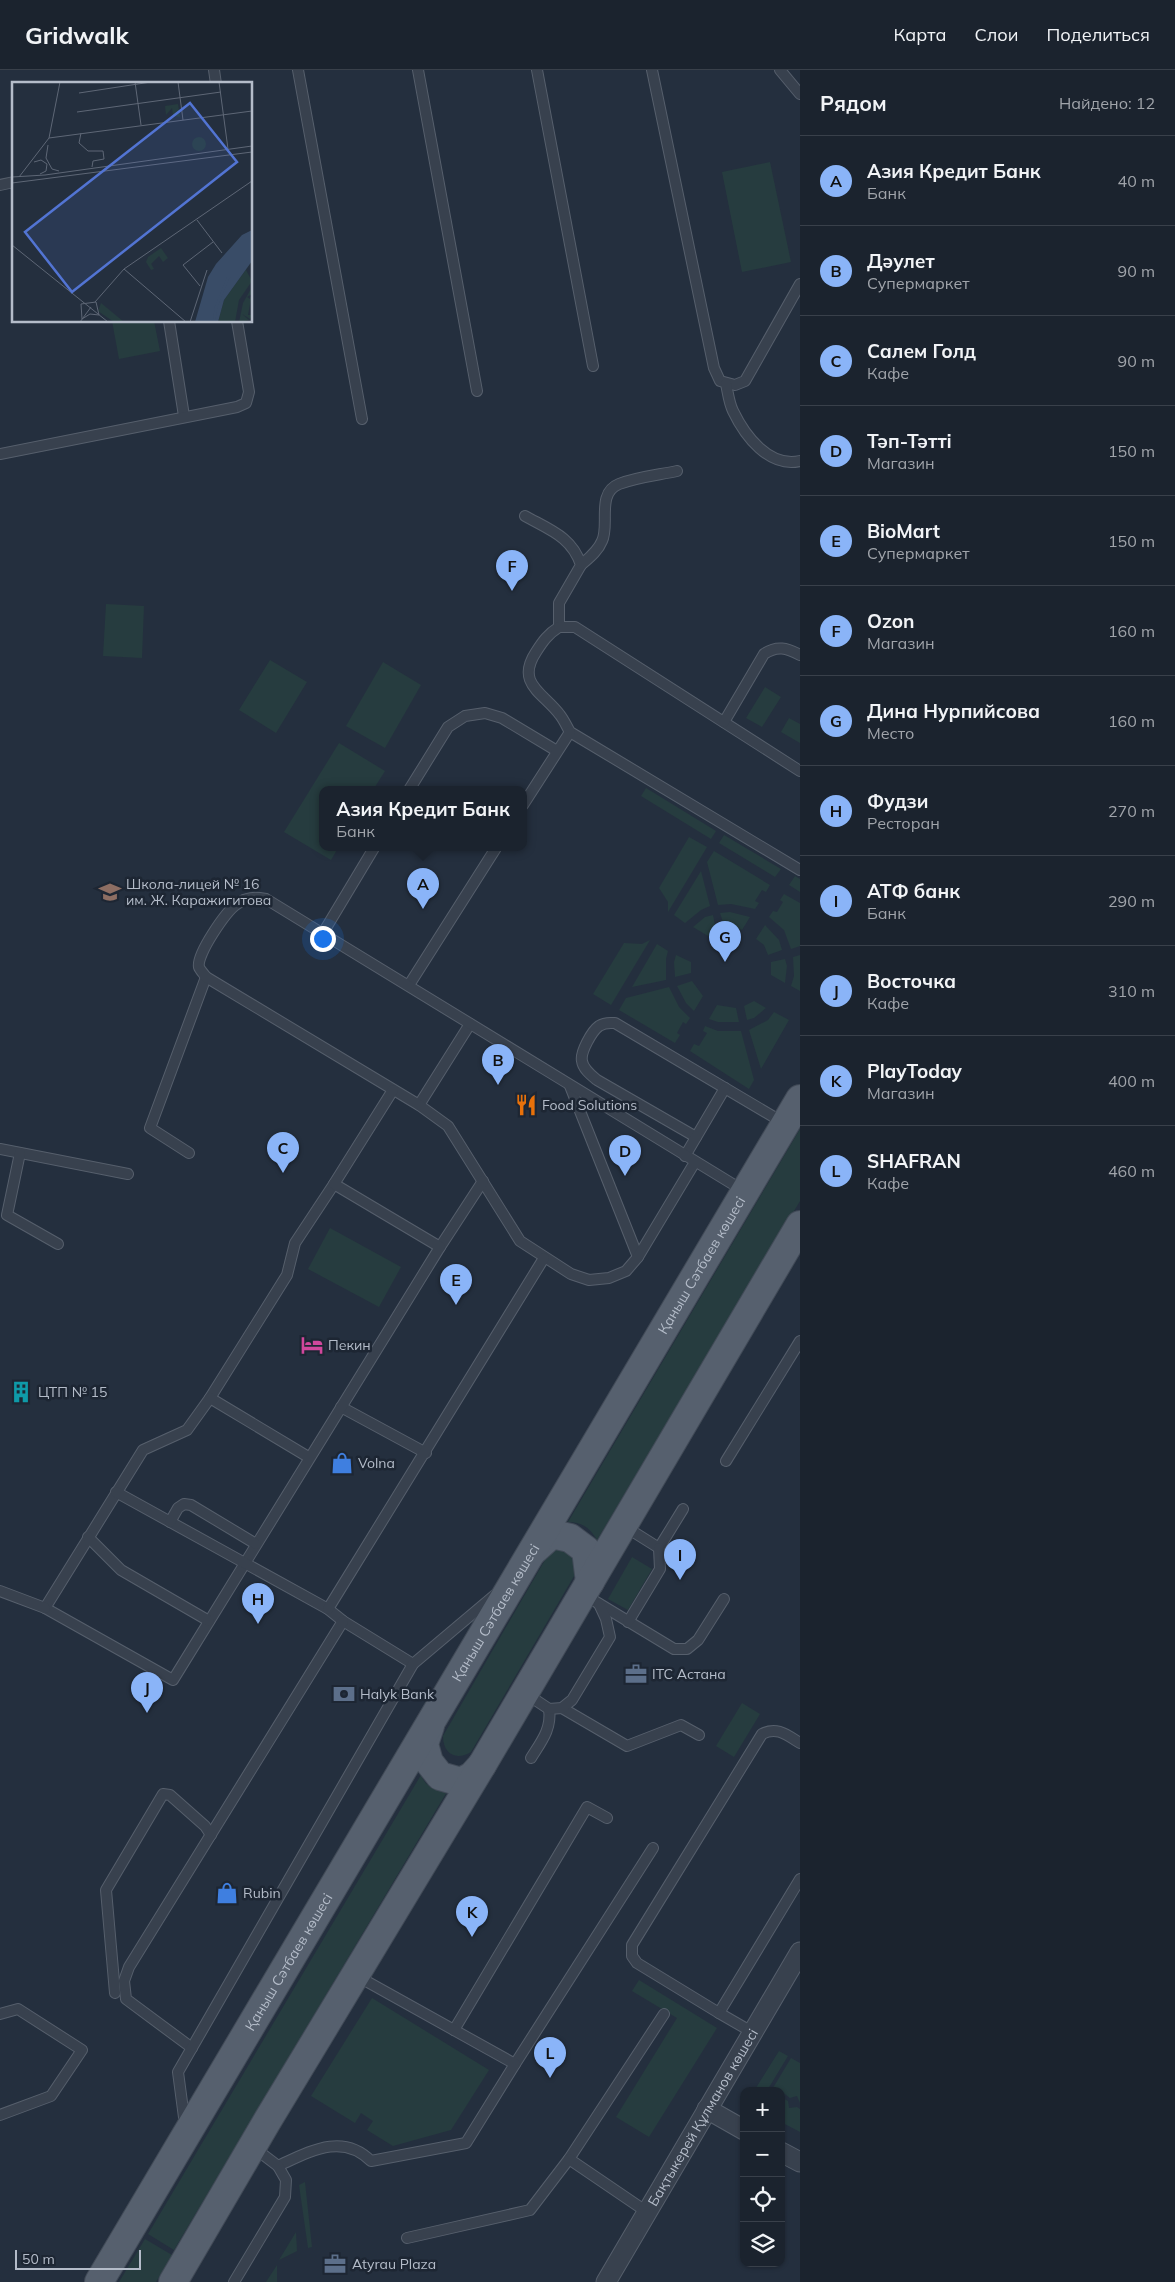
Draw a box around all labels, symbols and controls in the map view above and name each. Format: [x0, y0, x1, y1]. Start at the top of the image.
text: Gridwalk [25, 20, 129, 50]
text: Карта [894, 23, 946, 46]
text: Слои [974, 23, 1019, 46]
text: Поделиться [1047, 23, 1150, 46]
inset map [12, 82, 252, 322]
text: Рядом [820, 90, 887, 116]
text: Найдено: 12 [1059, 93, 1155, 113]
text: Азия Кредит Банк [867, 159, 1041, 183]
text: A [830, 171, 842, 191]
text: 40 m [1118, 171, 1155, 191]
text: Банк [867, 183, 906, 203]
text: Дәулет [867, 249, 935, 273]
text: B [830, 261, 842, 281]
text: 90 m [1118, 261, 1155, 281]
text: Супермаркет [867, 273, 970, 293]
text: Салем Голд [867, 339, 976, 363]
text: C [831, 351, 841, 371]
text: 90 m [1118, 351, 1155, 371]
text: Кафе [867, 363, 909, 383]
text: Тәп-Тәтті [867, 429, 952, 453]
text: D [830, 441, 842, 461]
text: 150 m [1108, 441, 1155, 461]
text: Магазин [867, 453, 935, 473]
text: BioMart [867, 519, 940, 543]
text: E [831, 531, 841, 551]
text: 150 m [1108, 531, 1155, 551]
text: Супермаркет [867, 543, 970, 563]
pin: F [496, 550, 528, 591]
text: Ozon [867, 609, 914, 633]
text: F [831, 621, 841, 641]
text: 160 m [1108, 621, 1155, 641]
text: Магазин [867, 633, 935, 653]
text: Дина Нурпийсова [867, 699, 1040, 723]
text: G [830, 711, 842, 731]
text: 160 m [1108, 711, 1155, 731]
text: Место [867, 723, 914, 743]
popup [319, 786, 527, 851]
text: Фудзи [867, 789, 928, 813]
text: Азия Кредит Банк [336, 797, 510, 821]
text: H [830, 801, 842, 821]
text: 270 m [1108, 801, 1155, 821]
text: Ресторан [867, 813, 940, 833]
text: Банк [336, 821, 375, 841]
pin: A [407, 868, 439, 909]
place label: Школа-лицей № 16 им. Ж. Каражигитова [126, 875, 271, 909]
school or university icon: Школа-лицей № 16 им. Ж. Каражигитова [97, 879, 123, 905]
text: АТФ банк [867, 879, 960, 903]
text: I [834, 891, 838, 911]
text: 290 m [1108, 891, 1155, 911]
text: Банк [867, 903, 906, 923]
pin: G [709, 921, 741, 962]
your location [310, 926, 336, 952]
text: Восточка [867, 969, 956, 993]
text: J [833, 981, 839, 1001]
text: 310 m [1108, 981, 1155, 1001]
text: Кафе [867, 993, 909, 1013]
pin: B [482, 1044, 514, 1085]
text: PlayToday [867, 1059, 962, 1083]
text: K [831, 1071, 841, 1091]
text: 400 m [1108, 1071, 1155, 1091]
text: Магазин [867, 1083, 935, 1103]
restaurant icon: Food Solutions [513, 1092, 539, 1118]
place label: Food Solutions [542, 1096, 637, 1114]
pin: C [267, 1132, 299, 1173]
pin: D [609, 1135, 641, 1176]
text: SHAFRAN [867, 1149, 961, 1173]
text: L [832, 1161, 840, 1181]
text: 460 m [1108, 1161, 1155, 1181]
text: Кафе [867, 1173, 909, 1193]
street label: Қаныш Сәтбаев көшесі [654, 1193, 749, 1337]
pin: E [440, 1264, 472, 1305]
hotel icon: Пекин [299, 1332, 325, 1358]
place label: Пекин [328, 1336, 371, 1354]
building icon: ЦТП № 15 [8, 1379, 34, 1405]
place label: ЦТП № 15 [38, 1383, 107, 1401]
shop icon: Volna [329, 1450, 355, 1476]
place label: Volna [358, 1454, 395, 1472]
pin: I [664, 1539, 696, 1580]
street label: Қаныш Сәтбаев көшесі [448, 1541, 543, 1685]
pin: H [242, 1583, 274, 1624]
office icon: ITC Астана [623, 1661, 649, 1687]
place label: ITC Астана [652, 1665, 726, 1683]
pin: J [131, 1672, 163, 1713]
bank icon: Halyk Bank [331, 1681, 357, 1707]
place label: Halyk Bank [360, 1685, 435, 1703]
shop icon: Rubin [214, 1880, 240, 1906]
place label: Rubin [243, 1884, 281, 1902]
street label: Қаныш Сәтбаев көшесі [241, 1890, 336, 2034]
pin: K [456, 1896, 488, 1937]
street label: Бақтыкерей Құлманов көшесі [644, 2025, 762, 2209]
pin: L [534, 2037, 566, 2078]
map controls [740, 2087, 785, 2267]
button: + [740, 2087, 785, 2132]
button: − [740, 2132, 785, 2177]
button: locate [740, 2177, 785, 2222]
button: layers [740, 2222, 785, 2267]
scale bar [15, 2247, 141, 2270]
text: 50 m [22, 2250, 55, 2268]
office icon: Atyrau Plaza [322, 2251, 348, 2277]
place label: Atyrau Plaza [352, 2255, 436, 2273]

